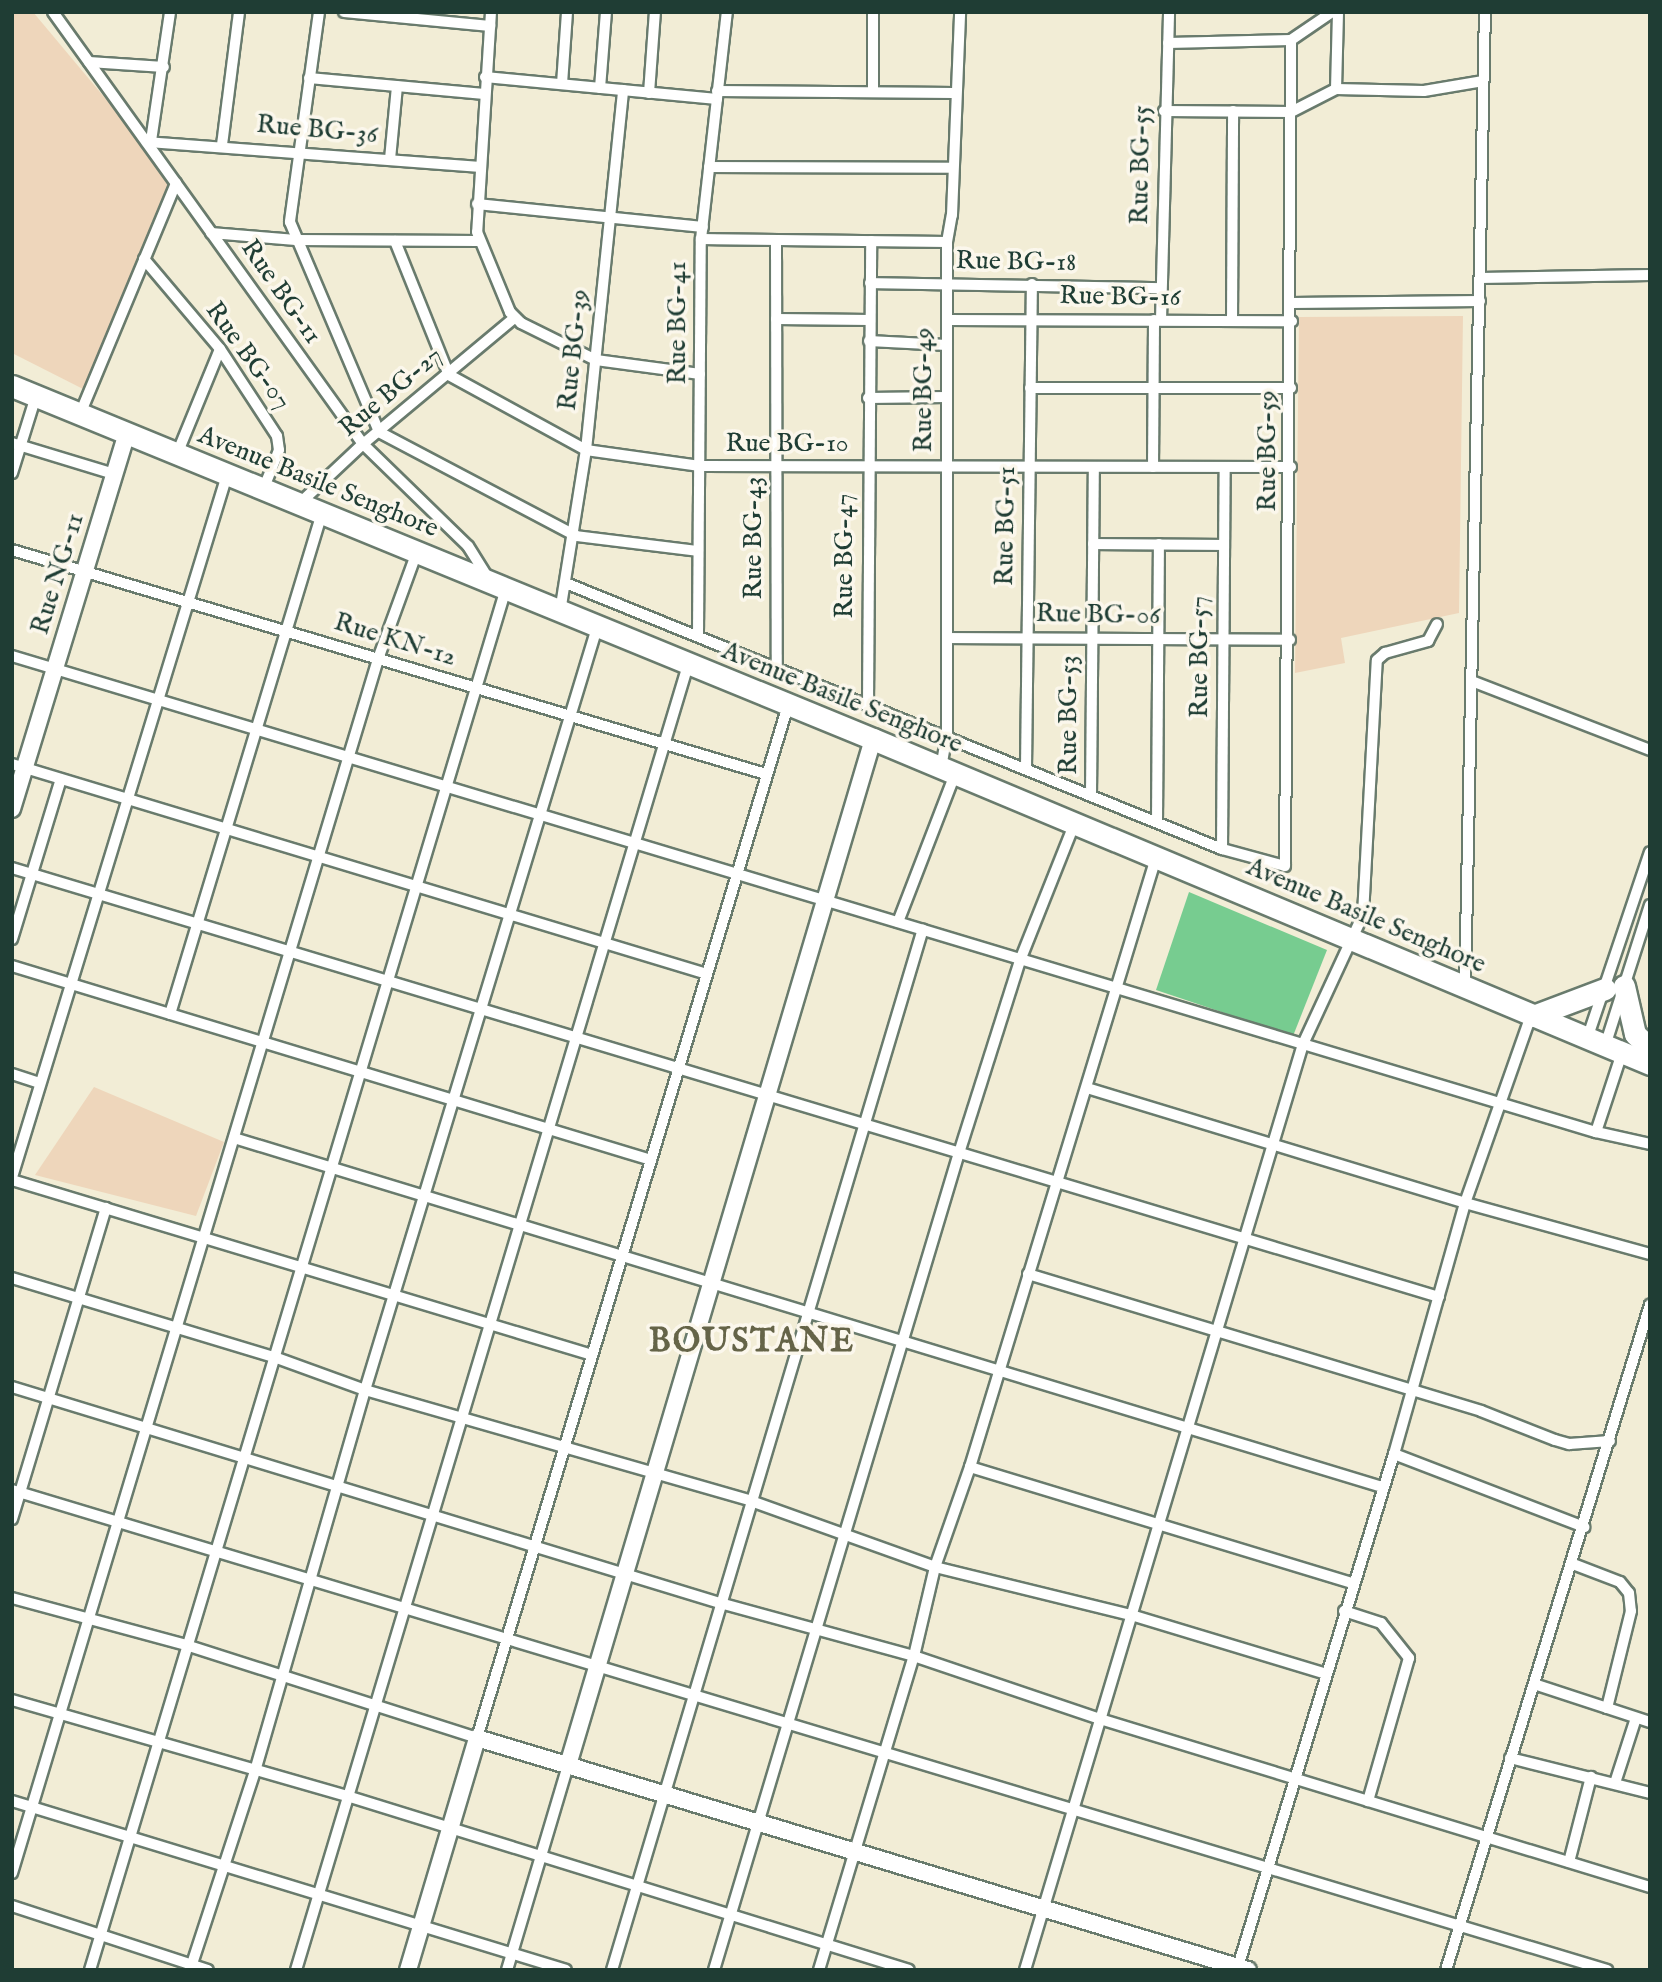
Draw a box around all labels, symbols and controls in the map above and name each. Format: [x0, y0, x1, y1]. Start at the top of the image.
street label: Rue BG-55 [1124, 105, 1158, 225]
street label: Rue BG-36 [255, 109, 379, 151]
street label: Rue BG-11 [234, 234, 328, 350]
street label: Rue BG-18 [955, 245, 1077, 279]
street label: Rue BG-41 [662, 261, 694, 385]
street label: Rue BG-16 [1059, 280, 1181, 314]
street label: Rue BG-39 [552, 288, 596, 412]
street label: Rue BG-07 [198, 296, 298, 416]
street label: Rue BG-49 [908, 328, 940, 452]
street label: Rue BG-27 [333, 340, 449, 444]
street label: Rue BG-59 [1252, 390, 1284, 512]
street label: Avenue Basile Senghore [193, 419, 443, 545]
street label: Rue BG-10 [725, 428, 849, 460]
street label: Rue BG-51 [989, 466, 1023, 586]
street label: Rue BG-43 [738, 476, 770, 600]
street label: Rue BG-47 [829, 494, 861, 618]
street label: Rue NG-11 [25, 510, 91, 638]
street label: Rue BG-57 [1184, 596, 1216, 718]
street label: Rue BG-06 [1036, 598, 1160, 632]
street label: Rue KN-12 [330, 607, 460, 673]
street label: Avenue Basile Senghore [717, 635, 967, 761]
street label: Rue BG-53 [1053, 655, 1085, 775]
street label: Avenue Basile Senghore [1242, 852, 1490, 980]
district label: BOUSTANE [650, 1323, 854, 1363]

